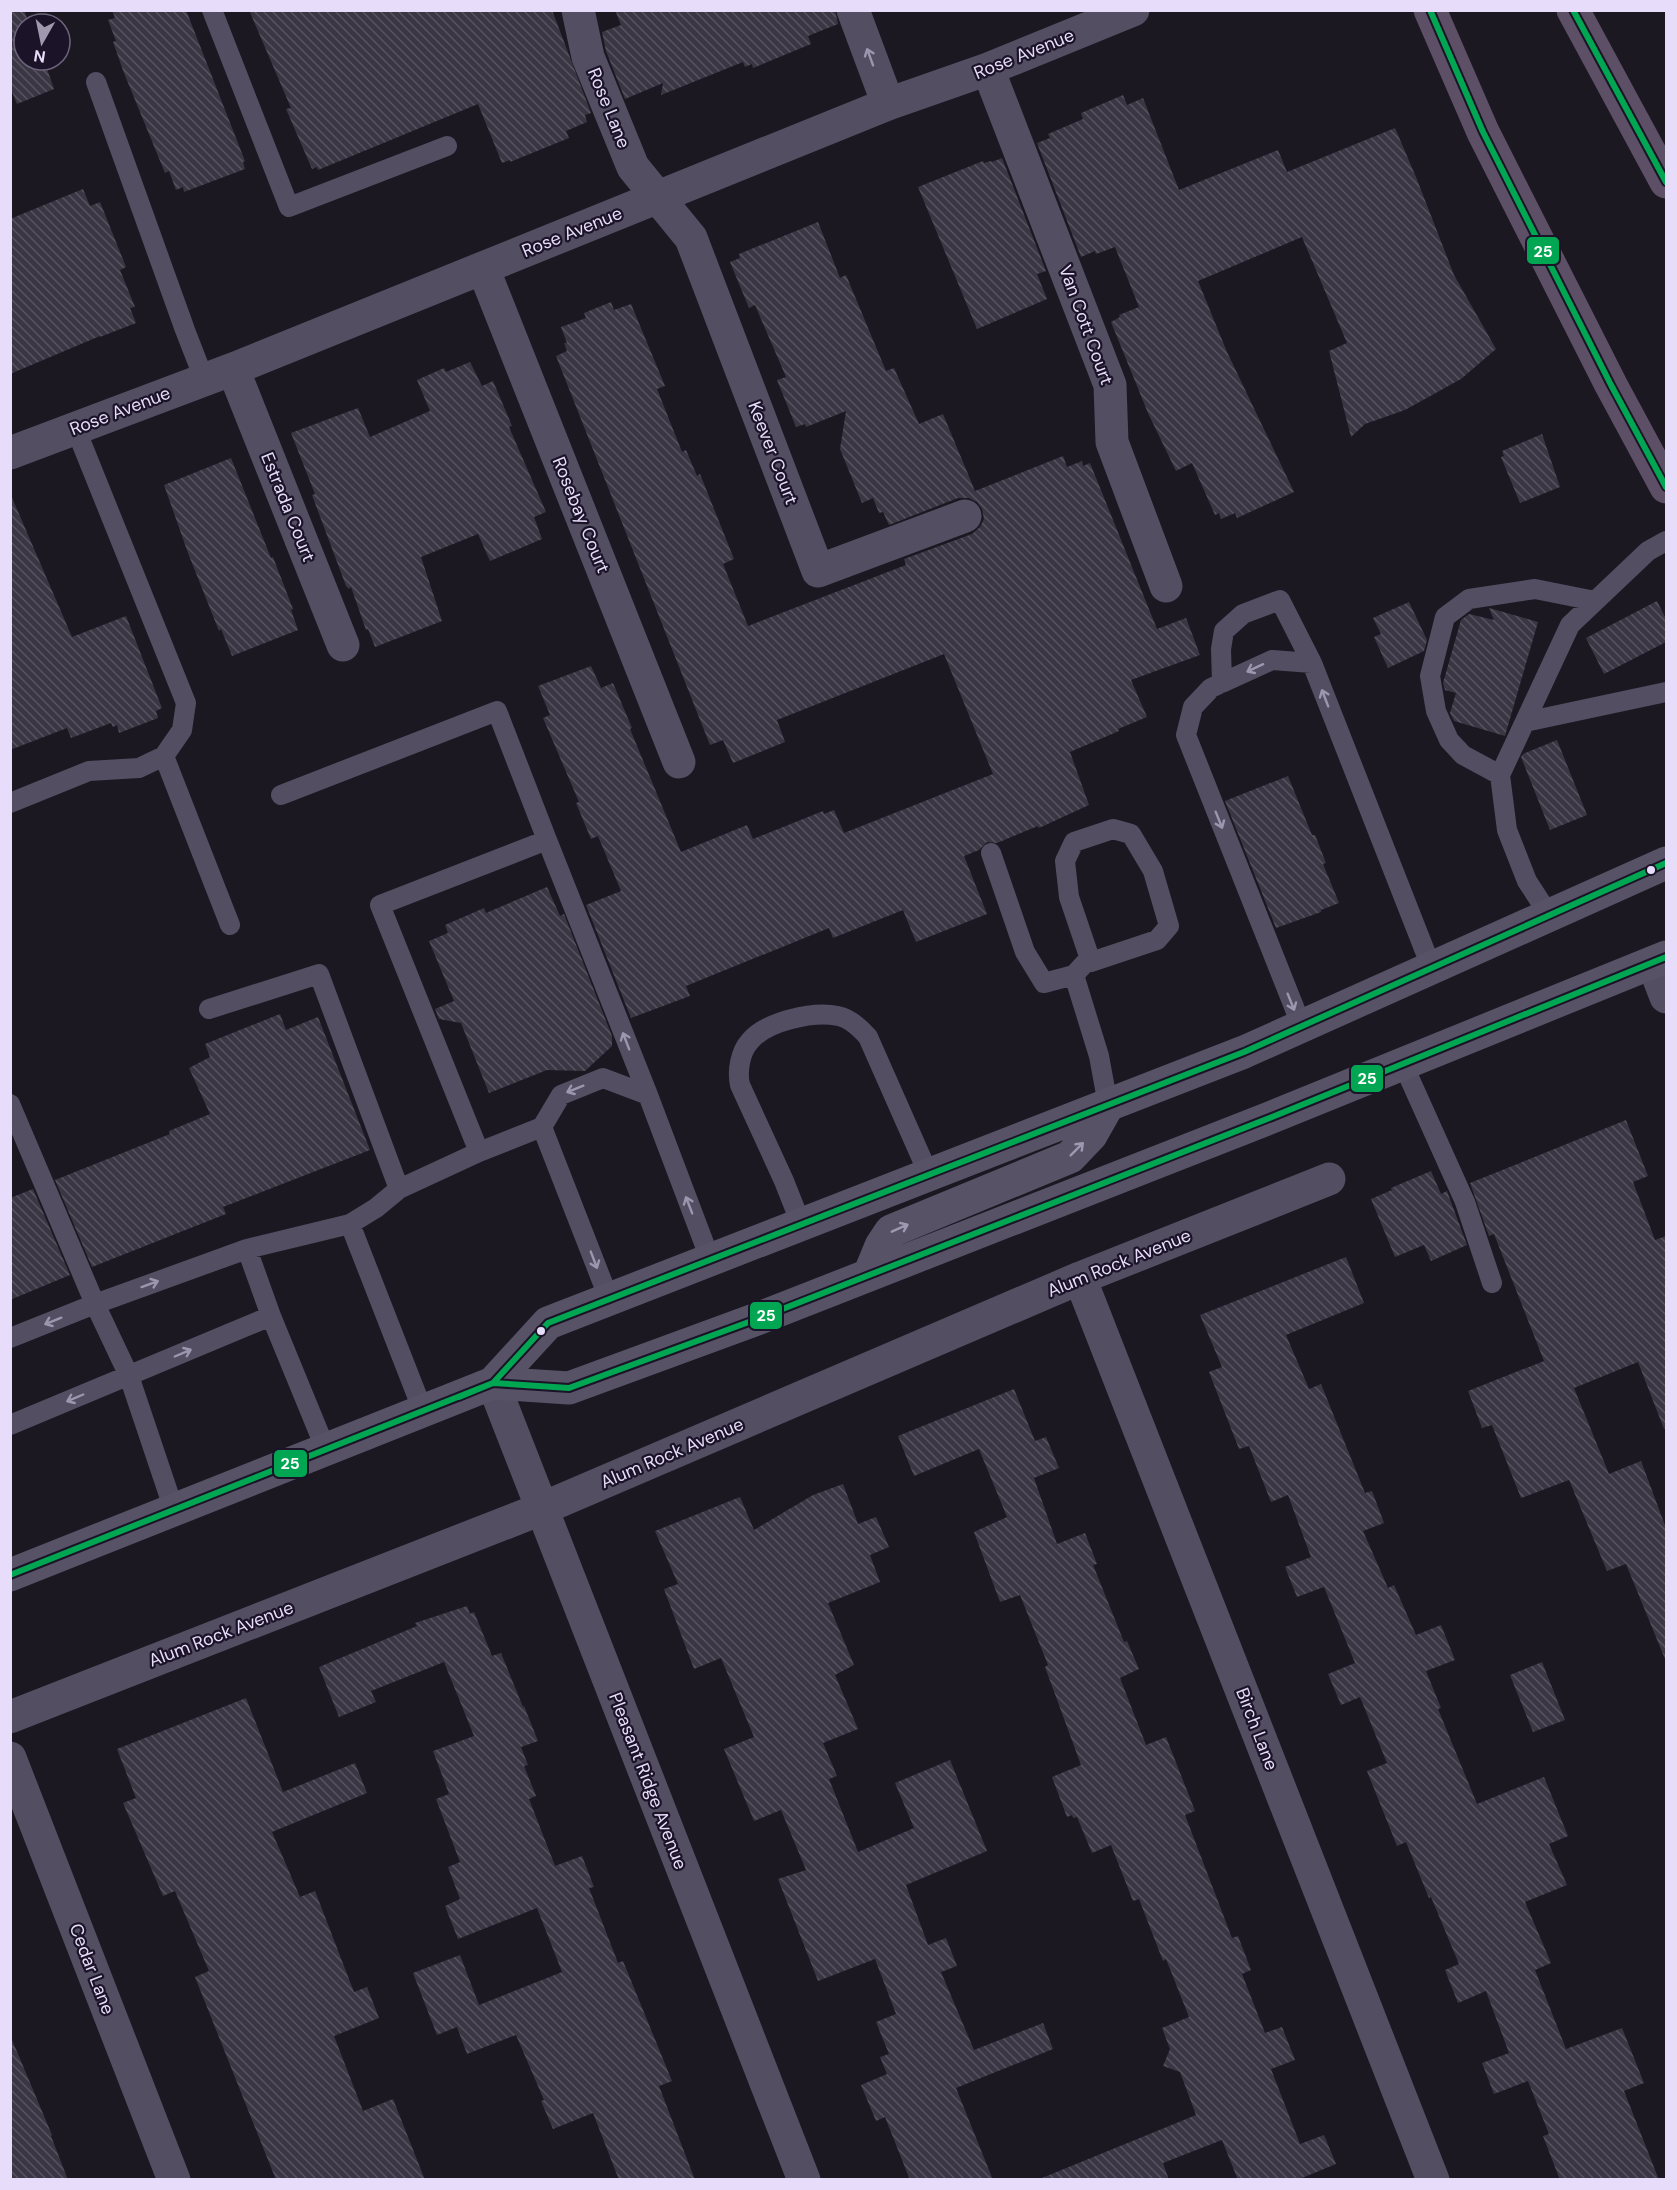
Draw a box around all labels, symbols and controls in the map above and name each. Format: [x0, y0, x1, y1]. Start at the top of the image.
north arrow [12, 12, 72, 72]
street label: Rose Avenue [970, 23, 1078, 85]
text: N [32, 45, 47, 68]
one-way arrow [864, 49, 875, 67]
street label: Rose Lane [582, 64, 636, 152]
street label: Rose Avenue [518, 201, 626, 263]
line badge: 25 [1526, 236, 1560, 265]
text: 25 [1533, 241, 1553, 262]
street label: Van Cott Court [1053, 262, 1119, 388]
street label: Rose Avenue [66, 381, 174, 441]
street label: Keever Court [742, 398, 804, 508]
street label: Estrada Court [255, 449, 321, 565]
street label: Rosebay Court [547, 453, 615, 577]
one-way arrow [1246, 663, 1265, 674]
one-way arrow [1319, 689, 1330, 708]
one-way arrow [1215, 811, 1226, 829]
unlabelled marker [1645, 864, 1657, 876]
one-way arrow [1286, 992, 1297, 1010]
one-way arrow [620, 1032, 631, 1051]
line badge: 25 [1350, 1064, 1384, 1093]
text: 25 [1357, 1068, 1377, 1089]
one-way arrow [566, 1084, 585, 1095]
one-way arrow [1070, 1142, 1085, 1157]
one-way arrow [683, 1196, 694, 1214]
one-way arrow [890, 1221, 908, 1233]
street label: Alum Rock Avenue [1043, 1223, 1195, 1303]
one-way arrow [589, 1250, 600, 1269]
one-way arrow [140, 1277, 159, 1288]
line badge: 25 [749, 1301, 783, 1330]
text: 25 [756, 1305, 776, 1326]
one-way arrow [44, 1316, 63, 1327]
unlabelled marker [535, 1325, 547, 1337]
one-way arrow [173, 1347, 191, 1358]
one-way arrow [66, 1393, 84, 1404]
street label: Alum Rock Avenue [597, 1412, 747, 1494]
line badge: 25 [273, 1449, 308, 1478]
text: 25 [280, 1453, 300, 1474]
street label: Alum Rock Avenue [145, 1595, 297, 1673]
street label: Birch Lane [1230, 1684, 1284, 1774]
street label: Pleasant Ridge Avenue [603, 1689, 693, 1873]
street label: Cedar Lane [64, 1920, 120, 2018]

